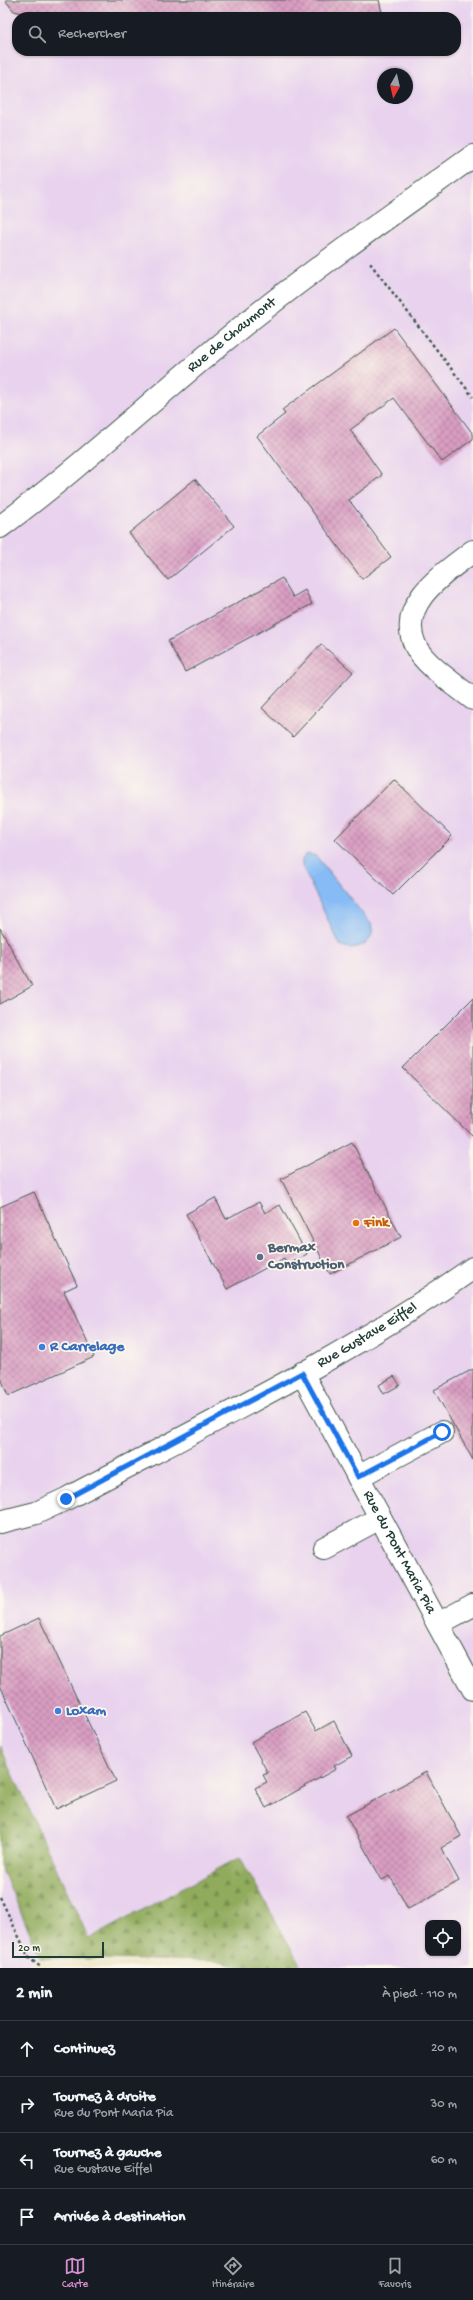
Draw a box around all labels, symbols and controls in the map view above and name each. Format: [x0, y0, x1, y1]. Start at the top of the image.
search box [12, 12, 461, 56]
icon: search [26, 23, 48, 45]
text: Rechercher [58, 25, 126, 43]
north arrow [377, 68, 413, 104]
street label: Rue de Chaumont [184, 293, 282, 377]
place label: Fink [363, 1214, 391, 1232]
marker: Fink [351, 1218, 361, 1228]
place label: Bermax Construction [267, 1239, 345, 1274]
marker: Bermax Construction [255, 1252, 265, 1262]
street label: Rue Gustave Eiffel [314, 1299, 421, 1372]
place label: R Carrelage [49, 1338, 125, 1356]
marker: R Carrelage [37, 1342, 47, 1352]
route start [433, 1423, 451, 1441]
street label: Rue du Pont Maria Pia [358, 1488, 440, 1618]
route end [57, 1490, 75, 1508]
place label: Loxam [66, 1702, 106, 1720]
marker: Loxam [53, 1706, 63, 1716]
map controls [425, 1920, 461, 1956]
button: locate [425, 1920, 461, 1956]
scale bar [12, 1940, 104, 1959]
text: 20 m [18, 1943, 40, 1955]
text: 2 min [16, 1984, 52, 2004]
text: À pied · 110 m [382, 1987, 457, 2002]
icon: ahead [16, 2038, 38, 2060]
text: Continuez [54, 2040, 115, 2058]
text: 20 m [431, 2041, 457, 2056]
text: Tournez à droite [54, 2088, 156, 2106]
icon: right [16, 2094, 38, 2116]
text: 30 m [431, 2097, 457, 2112]
text: Rue du Pont Maria Pia [54, 2106, 173, 2121]
text: Tournez à gauche [54, 2144, 162, 2162]
icon: left [16, 2150, 38, 2172]
text: 60 m [431, 2153, 457, 2168]
text: Rue Gustave Eiffel [54, 2162, 152, 2177]
icon: arrive [16, 2206, 38, 2228]
text: Arrivée à destination [54, 2208, 185, 2226]
tab: Carte [62, 2255, 88, 2291]
tab: Itinéraire [212, 2255, 254, 2291]
tab: Favoris [378, 2255, 411, 2291]

